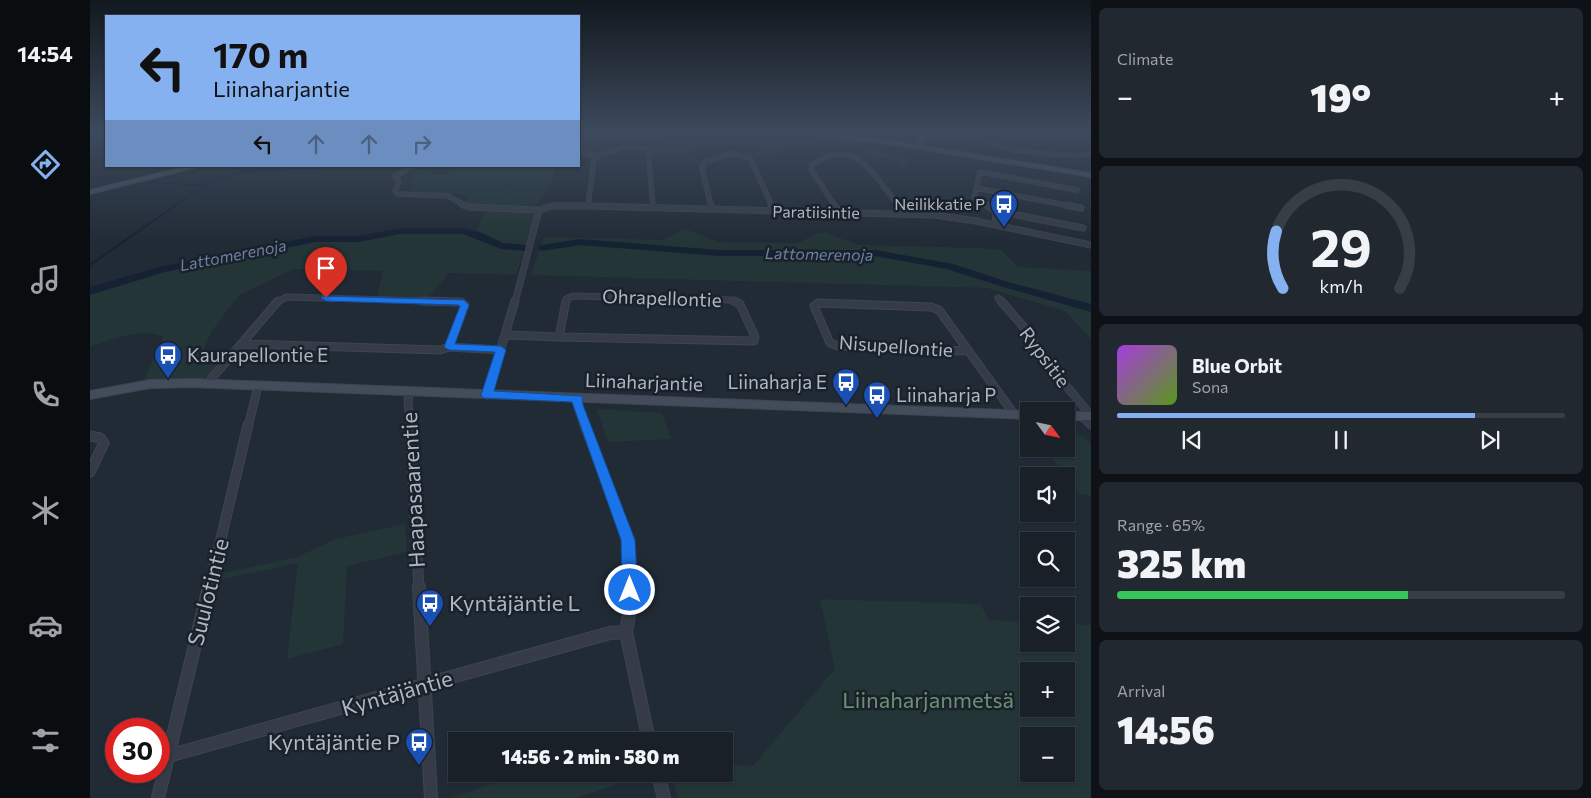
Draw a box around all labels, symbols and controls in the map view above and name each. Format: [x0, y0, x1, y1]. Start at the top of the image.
text: 170 m [213, 32, 308, 75]
icon: left [130, 35, 195, 100]
text: 14:54 [17, 40, 73, 67]
text: Climate [1117, 49, 1173, 68]
text: 19° [1310, 73, 1371, 120]
text: Liinaharjantie [213, 75, 350, 102]
text: − [1117, 79, 1133, 113]
text: + [1549, 79, 1565, 113]
icon: left [249, 130, 277, 158]
icon: ahead [302, 130, 330, 158]
icon: ahead [355, 130, 383, 158]
icon: right [408, 130, 436, 158]
icon: directions [28, 147, 63, 182]
bus stop icon: Neilikkatie P [989, 189, 1019, 228]
place label: Neilikkatie P [894, 194, 985, 213]
street label: Paratiisintie [772, 201, 860, 222]
text: 29 [1310, 214, 1372, 278]
water label: Lattomerenoja [178, 235, 288, 274]
water label: Lattomerenoja [765, 243, 873, 264]
pin [305, 247, 347, 298]
icon: arrive [312, 254, 340, 282]
icon: music [28, 262, 63, 297]
text: km/h [1319, 275, 1363, 297]
street label: Ohrapellontie [602, 284, 722, 311]
street label: Rypsitie [1015, 322, 1076, 391]
street label: Nisupellontie [838, 330, 954, 361]
bus stop icon: Kaurapellontie E [153, 340, 183, 379]
place label: Kaurapellontie E [187, 343, 328, 366]
text: Blue Orbit [1192, 354, 1282, 377]
bus stop icon: Liinaharja E [831, 367, 861, 406]
street label: Liinaharjantie [585, 368, 704, 395]
place label: Liinaharja E [727, 370, 827, 393]
icon: phone [28, 377, 63, 412]
text: Sona [1192, 377, 1228, 396]
bus stop icon: Liinaharja P [862, 380, 892, 419]
place label: Liinaharja P [896, 383, 996, 406]
north arrow [1020, 402, 1075, 458]
map controls [1020, 402, 1075, 782]
street label: Haapasaarentie [395, 411, 430, 569]
icon: previous [1178, 426, 1206, 454]
icon: pause [1327, 426, 1355, 454]
icon: next [1476, 426, 1504, 454]
button: sound [1020, 467, 1075, 522]
icon: climate [28, 493, 63, 528]
text: Range · 65% [1117, 515, 1205, 534]
button: search [1020, 532, 1075, 587]
street label: Suulotintie [181, 535, 234, 648]
text: 325 km [1117, 539, 1246, 586]
position arrow [603, 563, 655, 615]
bus stop icon: Kyntäjäntie L [415, 588, 445, 627]
place label: Kyntäjäntie L [449, 589, 580, 616]
button: layers [1020, 597, 1075, 652]
icon: car [28, 608, 63, 643]
button: + [1020, 662, 1075, 717]
street label: Kyntäjäntie [338, 664, 456, 721]
text: Arrival [1117, 681, 1165, 700]
park label: Liinaharjanmetsä [842, 686, 1014, 713]
text: 14:56 [1117, 705, 1215, 752]
speed limit sign: 30 [105, 718, 170, 783]
icon: filters [28, 723, 63, 758]
bus stop icon: Kyntäjäntie P [404, 727, 434, 766]
button: − [1020, 727, 1075, 782]
place label: Kyntäjäntie P [268, 728, 400, 755]
text: 14:56 · 2 min · 580 m [502, 745, 679, 768]

